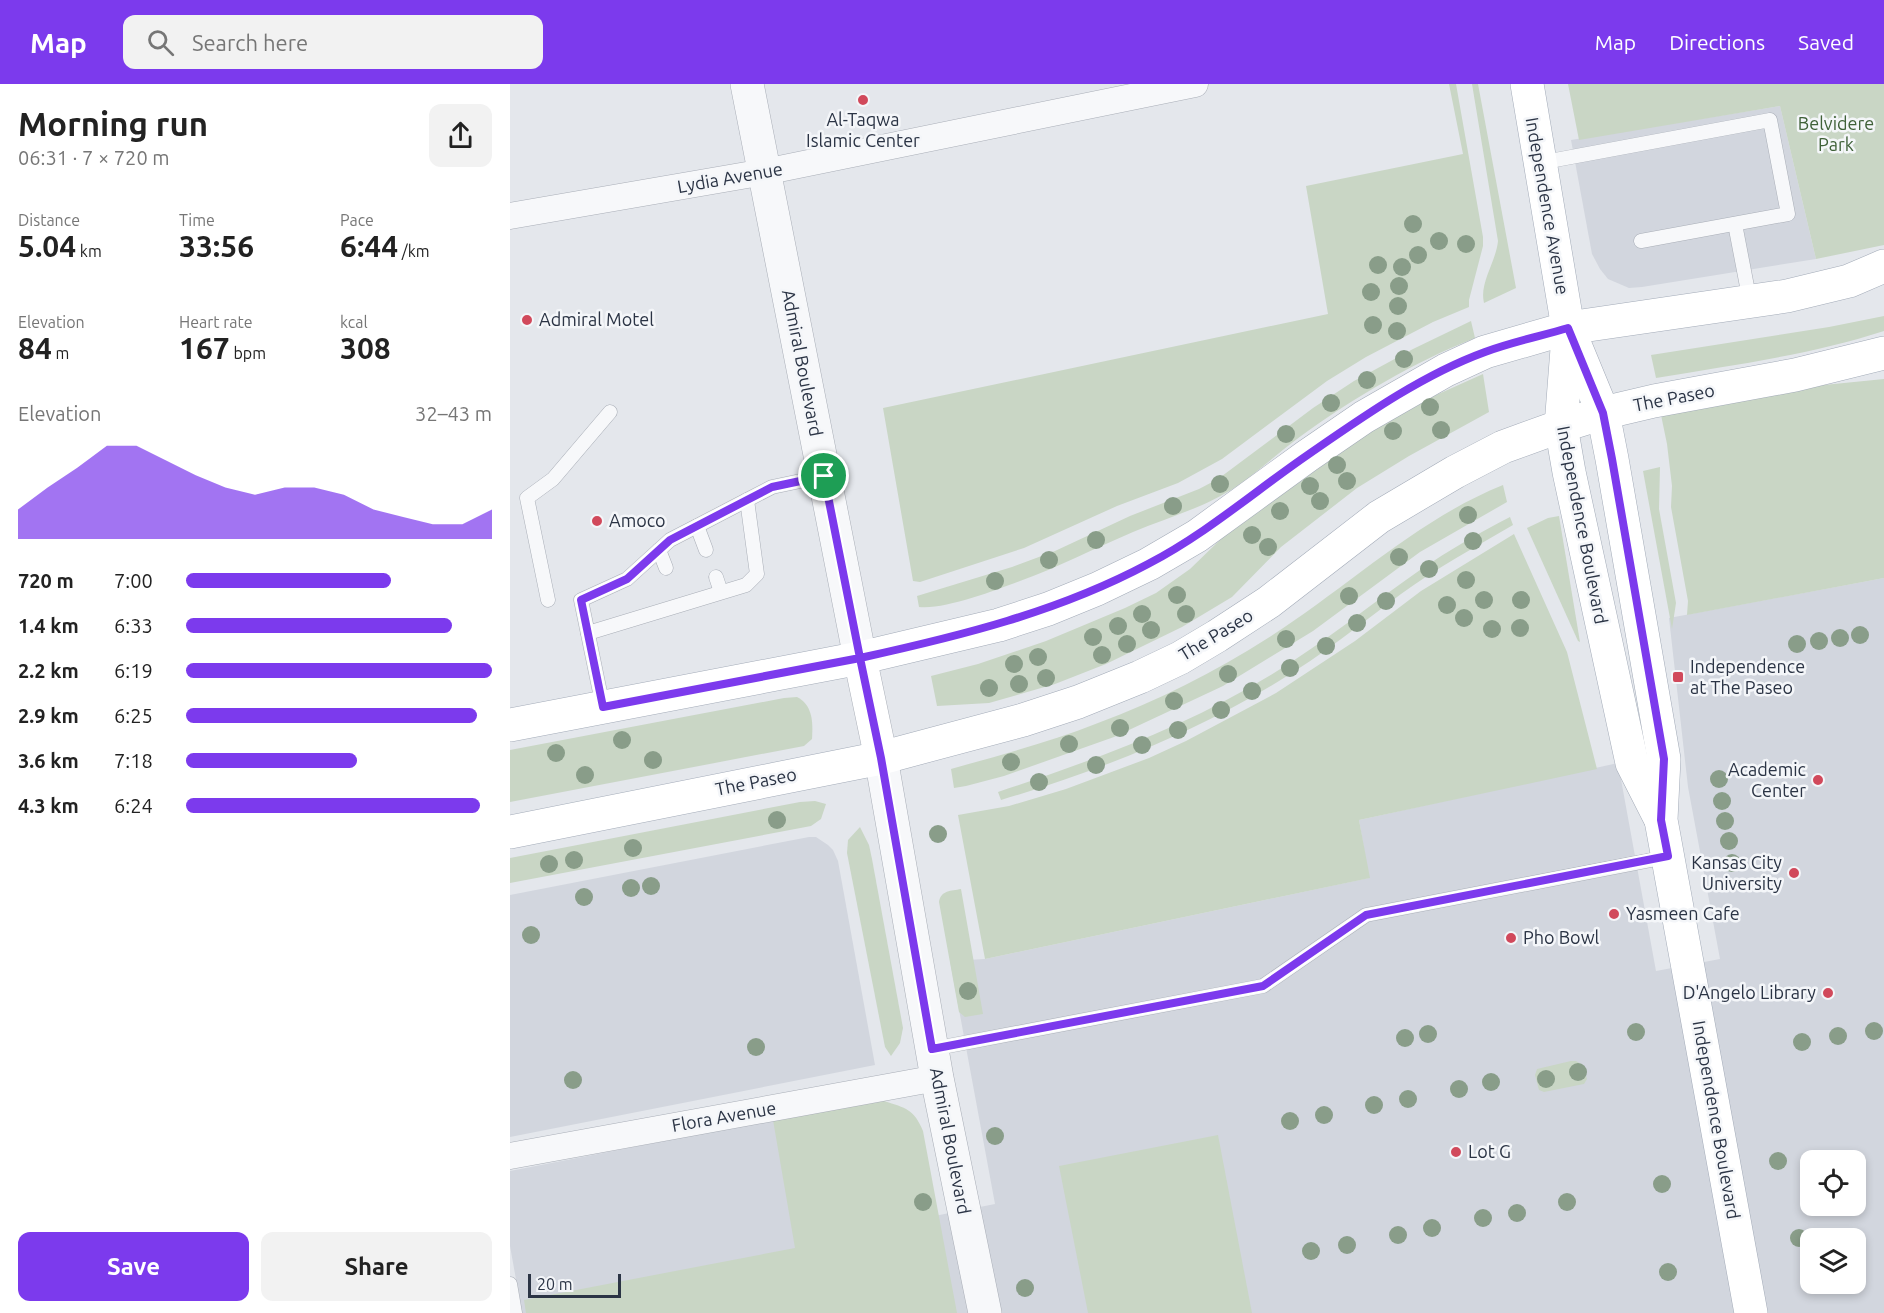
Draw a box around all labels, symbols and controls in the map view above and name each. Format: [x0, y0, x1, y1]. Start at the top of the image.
search box [123, 15, 543, 69]
icon: search [144, 26, 177, 59]
text: Map [30, 27, 87, 58]
text: Search here [192, 30, 308, 55]
text: Map [1595, 30, 1636, 54]
text: Directions [1669, 30, 1765, 54]
text: Saved [1798, 30, 1854, 54]
marker: Al-Taqwa Islamic Center [856, 93, 870, 107]
button: share [429, 104, 492, 167]
text: Morning run [18, 105, 208, 142]
place label: Al-Taqwa Islamic Center [806, 109, 920, 150]
park label: Belvidere Park [1798, 113, 1874, 154]
street label: Independence Avenue [1523, 116, 1573, 296]
text: 06:31 · 7 × 720 m [18, 146, 170, 169]
street label: Lydia Avenue [676, 158, 784, 196]
text: Distance [18, 211, 80, 229]
text: Time [179, 211, 215, 229]
text: Pace [340, 211, 374, 229]
text: 5.04 [18, 229, 76, 263]
text: 33:56 [179, 229, 254, 263]
text: 6:44 [340, 229, 398, 263]
text: km [76, 242, 102, 260]
text: /km [398, 242, 430, 260]
street label: Admiral Boulevard [779, 288, 827, 438]
place label: Admiral Motel [539, 309, 654, 329]
text: Elevation [18, 313, 85, 331]
text: Heart rate [179, 313, 253, 331]
text: kcal [340, 313, 368, 331]
marker: Admiral Motel [520, 313, 534, 327]
text: 84 [18, 331, 52, 365]
text: 167 [179, 331, 230, 365]
text: 308 [340, 331, 391, 365]
text: m [52, 344, 69, 362]
text: bpm [230, 344, 266, 362]
street label: The Paseo [1631, 379, 1716, 415]
text: Elevation [18, 402, 101, 425]
text: 32–43 m [415, 402, 492, 425]
street label: Independence Boulevard [1554, 424, 1612, 626]
pin [798, 450, 849, 501]
icon: arrive [807, 459, 840, 492]
place label: Amoco [609, 510, 666, 530]
marker: Amoco [590, 514, 604, 528]
text: 720 m [18, 569, 74, 592]
text: 7:00 [114, 569, 153, 592]
street label: The Paseo [1175, 604, 1256, 664]
text: 1.4 km [18, 614, 79, 637]
text: 6:33 [114, 614, 153, 637]
place label: Independence at The Paseo [1690, 656, 1805, 697]
text: 2.2 km [18, 659, 79, 682]
text: 6:19 [114, 659, 153, 682]
marker: Independence at The Paseo [1671, 670, 1685, 684]
text: 2.9 km [18, 704, 79, 727]
text: 6:25 [114, 704, 153, 727]
text: 3.6 km [18, 749, 79, 772]
text: 7:18 [114, 749, 153, 772]
place label: Academic Center [1728, 759, 1806, 800]
street label: The Paseo [713, 763, 798, 799]
marker: Academic Center [1811, 773, 1825, 787]
text: 4.3 km [18, 794, 79, 817]
text: 6:24 [114, 794, 153, 817]
place label: Kansas City University [1691, 852, 1782, 893]
marker: Kansas City University [1787, 866, 1801, 880]
place label: Yasmeen Cafe [1626, 903, 1740, 923]
marker: Yasmeen Cafe [1607, 907, 1621, 921]
place label: Pho Bowl [1523, 927, 1600, 947]
marker: Pho Bowl [1504, 931, 1518, 945]
place label: D'Angelo Library [1683, 982, 1816, 1002]
marker: D'Angelo Library [1821, 986, 1835, 1000]
street label: Independence Boulevard [1690, 1019, 1744, 1221]
street label: Admiral Boulevard [927, 1066, 975, 1216]
street label: Flora Avenue [670, 1097, 778, 1135]
place label: Lot G [1468, 1141, 1511, 1161]
marker: Lot G [1449, 1145, 1463, 1159]
map controls [1800, 1150, 1866, 1294]
button: locate [1800, 1150, 1866, 1216]
button: layers [1800, 1228, 1866, 1294]
button: Save [18, 1232, 249, 1301]
button: Share [261, 1232, 492, 1301]
scale bar [528, 1271, 621, 1298]
text: 20 m [537, 1275, 573, 1293]

